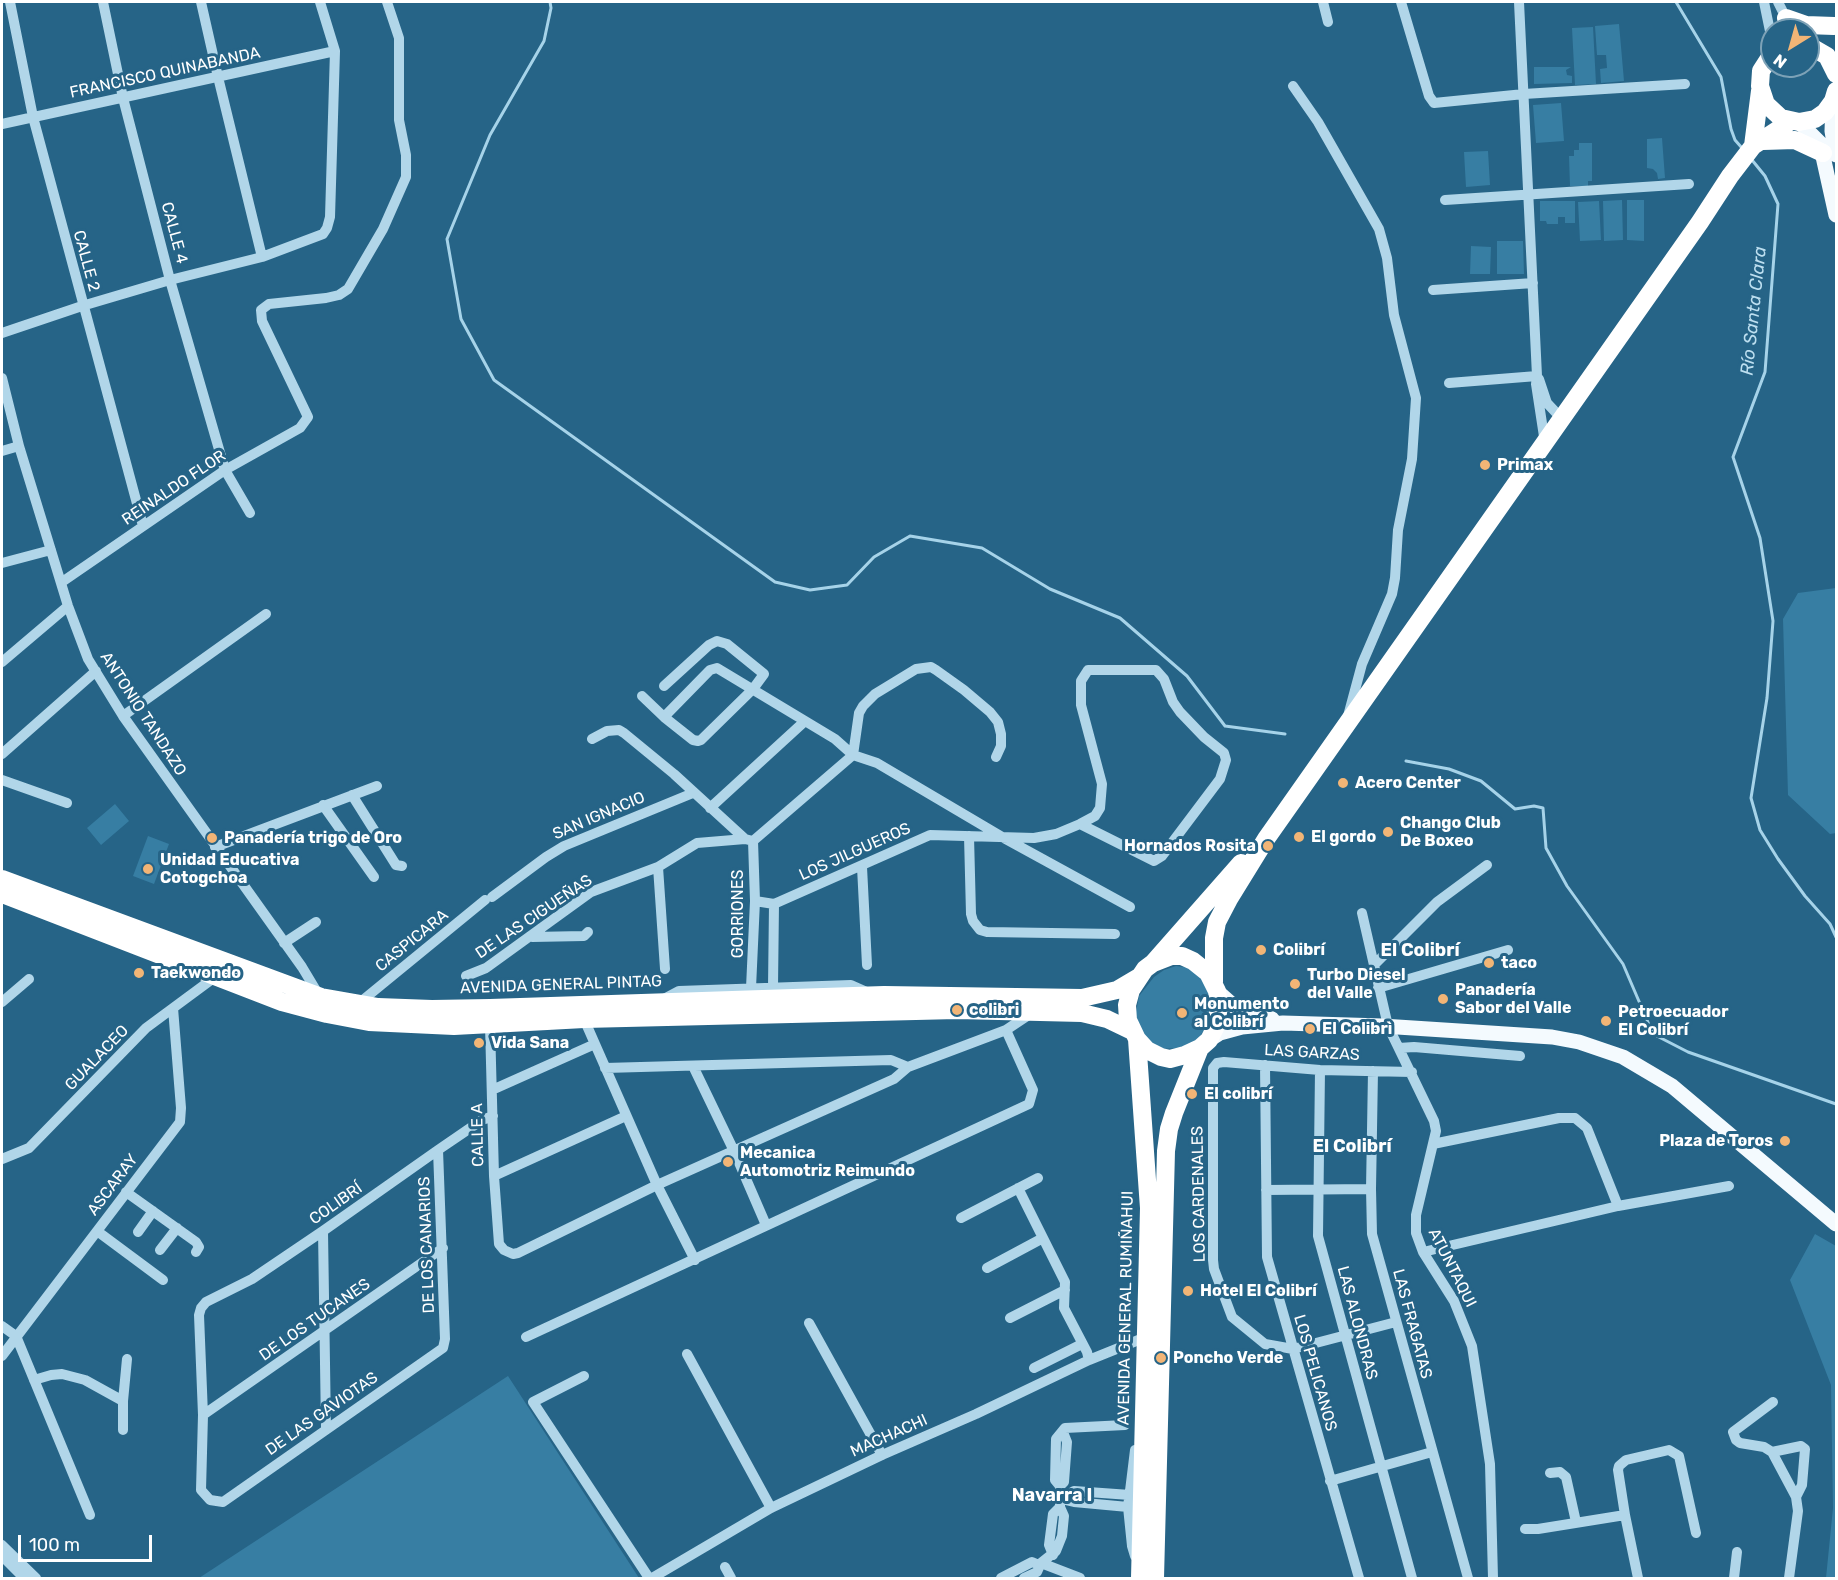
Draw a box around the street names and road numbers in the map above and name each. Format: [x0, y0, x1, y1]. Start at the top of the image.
street label: FRANCISCO QUINABANDA [68, 43, 262, 103]
street label: CALLE 4 [157, 200, 191, 266]
street label: CALLE 2 [69, 228, 103, 294]
street label: REINALDO FLOR [119, 446, 229, 530]
street label: ANTONIO TANDAZO [96, 649, 190, 779]
street label: SAN IGNACIO [550, 788, 648, 844]
street label: LOS JILGUEROS [796, 819, 914, 885]
street label: GORRIONES [728, 870, 748, 958]
street label: DE LAS CIGUEÑAS [472, 871, 596, 963]
street label: CASPICARA [372, 906, 452, 976]
street label: AVENIDA GENERAL PINTAG [460, 972, 662, 998]
street label: GUALACEO [61, 1021, 133, 1095]
street label: LAS GARZAS [1264, 1041, 1360, 1065]
street label: CALLE A [468, 1103, 488, 1167]
street label: LOS CARDENALES [1188, 1126, 1210, 1262]
street label: ASCARAY [84, 1150, 142, 1220]
street label: DE LOS CANARIOS [415, 1176, 439, 1314]
street label: COLIBRÍ [306, 1179, 366, 1229]
street label: AVENIDA GENERAL RUMIÑAHUI [1114, 1191, 1138, 1425]
street label: ATUNTAQUI [1424, 1225, 1480, 1311]
street label: LAS ALONDRAS [1333, 1264, 1381, 1382]
street label: LAS FRAGATAS [1388, 1267, 1436, 1381]
street label: DE LOS TUCANES [256, 1275, 374, 1365]
street label: LOS PELICANOS [1289, 1313, 1341, 1433]
street label: DE LAS GAVIOTAS [262, 1368, 382, 1460]
street label: MACHACHI [848, 1411, 930, 1461]

